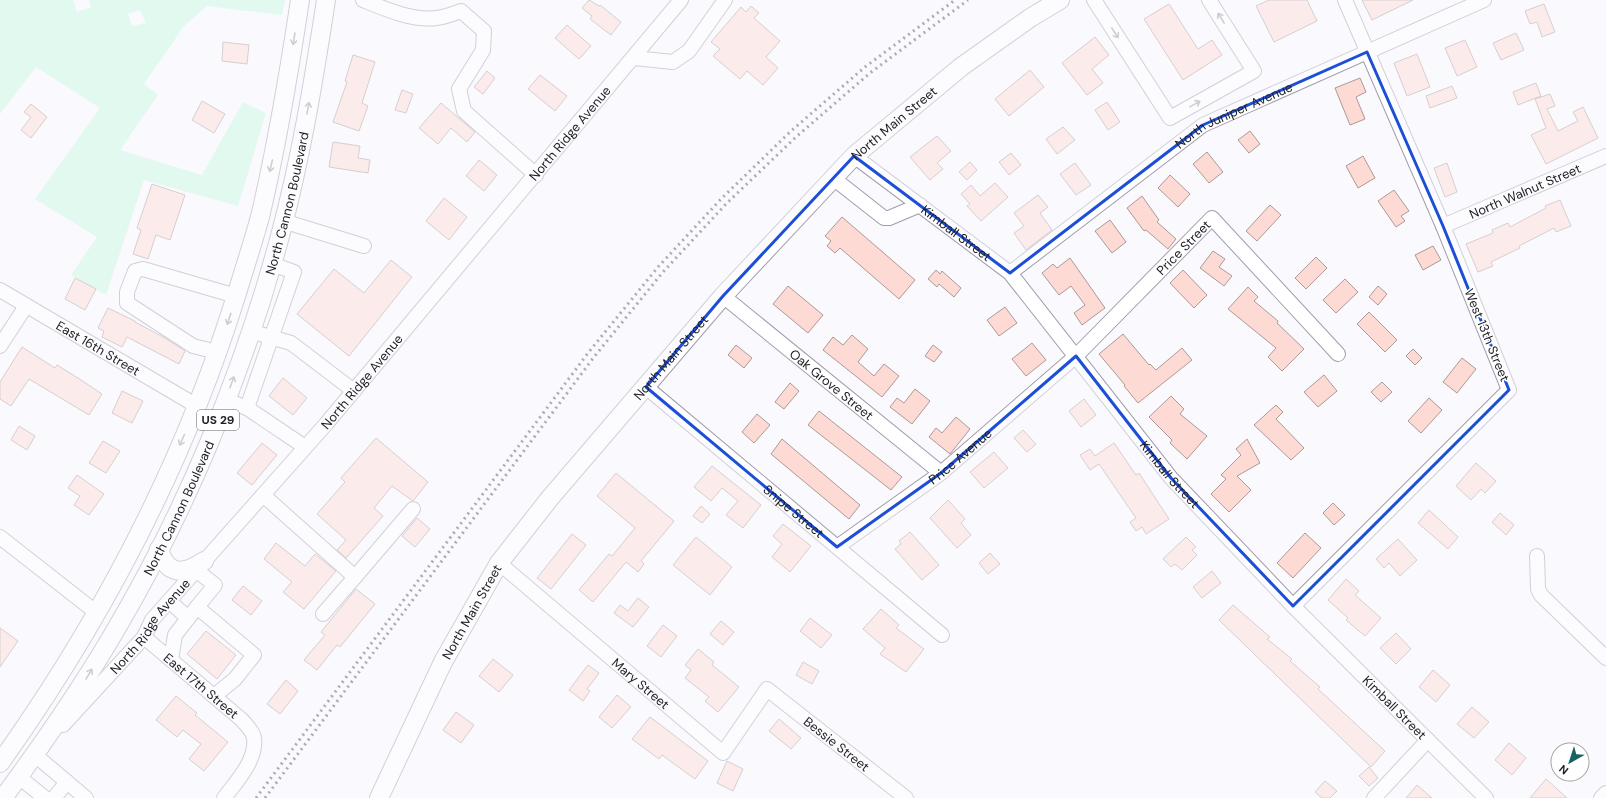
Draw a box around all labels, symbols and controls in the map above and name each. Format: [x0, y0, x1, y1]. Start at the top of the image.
one-way arrow [1217, 13, 1225, 24]
one-way arrow [1111, 27, 1119, 38]
one-way arrow [290, 32, 298, 45]
street label: North Juniper Avenue [1171, 78, 1295, 152]
street label: North Ridge Avenue [525, 82, 614, 184]
street label: North Main Street [847, 82, 940, 164]
one-way arrow [1189, 100, 1201, 107]
one-way arrow [304, 102, 312, 115]
street label: North Cannon Boulevard [261, 130, 312, 277]
street label: North Walnut Street [1466, 159, 1583, 222]
one-way arrow [266, 160, 274, 173]
street label: Kimball Street [918, 201, 995, 265]
street label: Price Street [1152, 216, 1214, 278]
street label: West 13th Street [1461, 286, 1513, 384]
street label: North Main Street [629, 311, 712, 403]
one-way arrow [225, 312, 232, 325]
street label: East 16th Street [53, 317, 143, 379]
street label: North Ridge Avenue [317, 330, 406, 432]
street label: Oak Grove Street [786, 345, 877, 423]
one-way arrow [229, 376, 237, 388]
road number: US 29 [197, 410, 239, 430]
street label: Price Avenue [925, 424, 995, 488]
one-way arrow [178, 433, 185, 445]
street label: Kimball Street [1136, 437, 1204, 512]
street label: North Cannon Boulevard [139, 438, 218, 578]
street label: Snipe Street [760, 481, 828, 541]
street label: North Main Street [438, 561, 505, 662]
street label: North Ridge Avenue [106, 575, 194, 677]
street label: East 17th Street [160, 649, 242, 722]
street label: Mary Street [608, 654, 673, 713]
one-way arrow [86, 668, 94, 680]
street label: Kimball Street [1359, 672, 1430, 743]
street label: Bessie Street [800, 713, 873, 775]
north arrow [1550, 742, 1590, 782]
text: N [1556, 762, 1571, 778]

